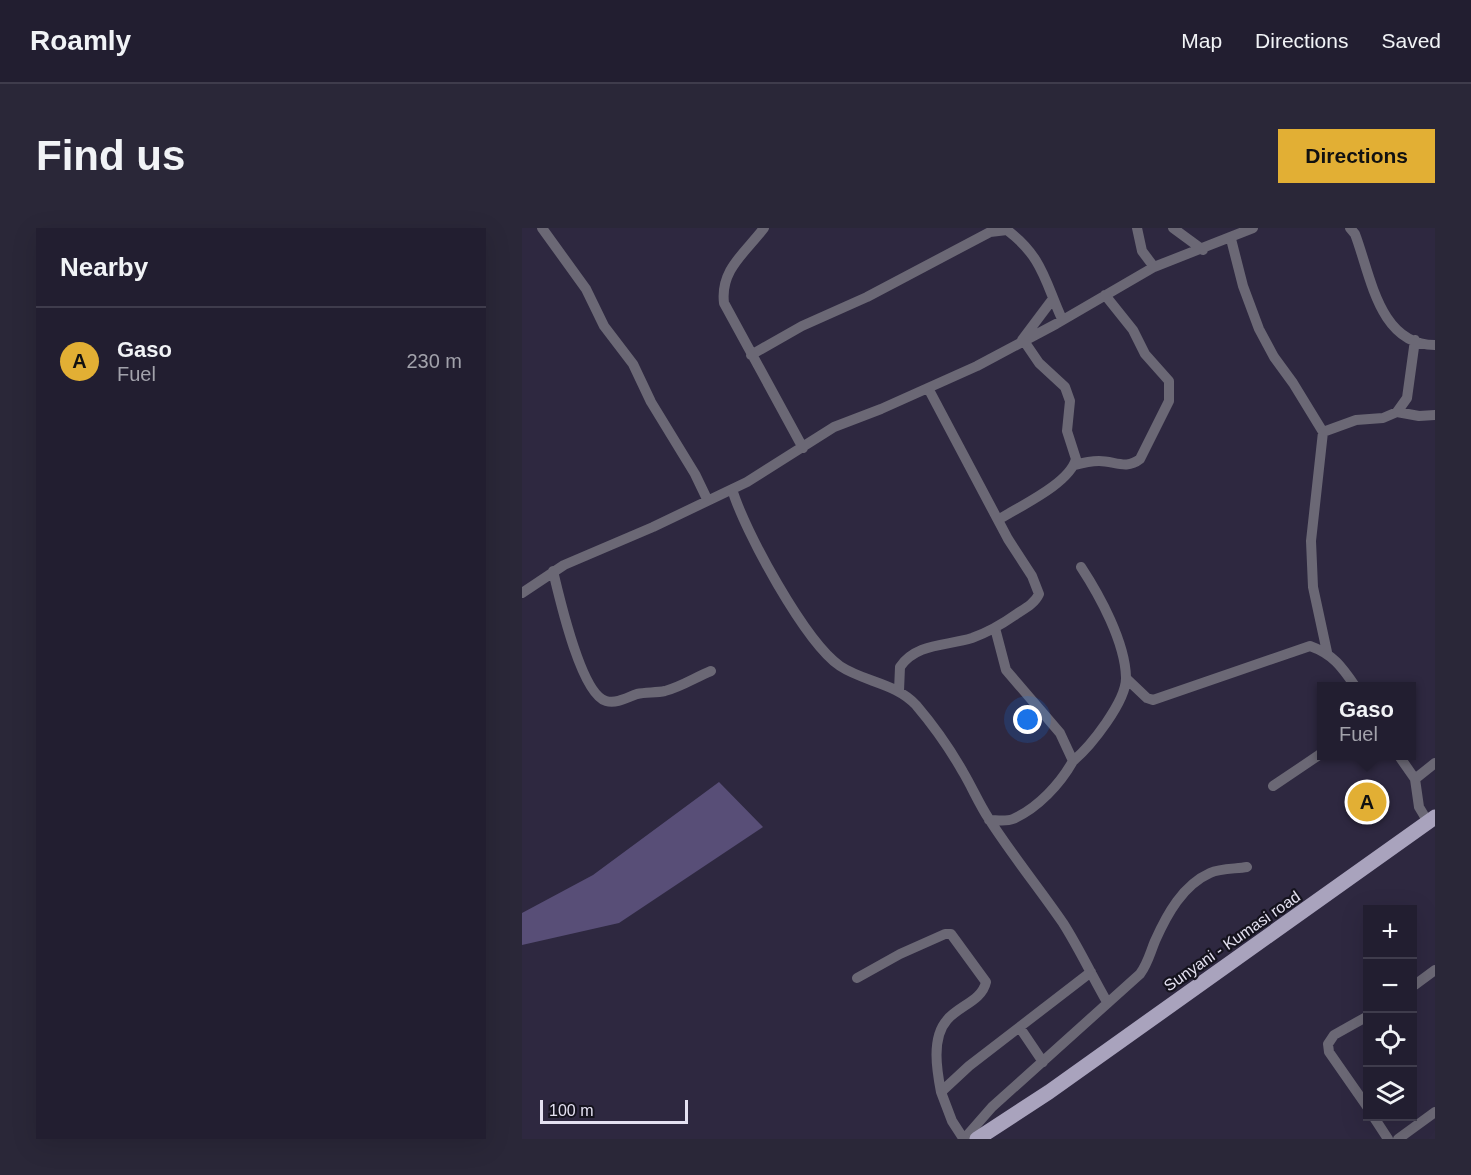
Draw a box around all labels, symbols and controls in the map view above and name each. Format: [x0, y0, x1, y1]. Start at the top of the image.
text: Roamly [30, 25, 131, 56]
text: Map [1181, 29, 1222, 52]
text: Directions [1255, 29, 1348, 52]
text: Saved [1381, 29, 1441, 52]
button: Directions [1278, 129, 1435, 183]
text: Find us [36, 132, 185, 179]
text: Nearby [60, 252, 148, 282]
text: Gaso [117, 337, 172, 362]
text: A [72, 350, 87, 372]
text: 230 m [406, 350, 462, 372]
text: Fuel [117, 363, 156, 385]
popup [1317, 682, 1416, 760]
text: Gaso [1339, 697, 1394, 722]
your location [1013, 705, 1042, 734]
text: Fuel [1339, 723, 1378, 745]
pin: A [1348, 780, 1386, 824]
street label: Sunyani - Kumasi road [1161, 888, 1303, 994]
map controls [1363, 905, 1417, 1121]
button: + [1363, 905, 1417, 959]
button: − [1363, 959, 1417, 1013]
button: locate [1363, 1013, 1417, 1067]
button: layers [1363, 1067, 1417, 1121]
scale bar [540, 1097, 688, 1124]
text: 100 m [549, 1102, 593, 1119]

